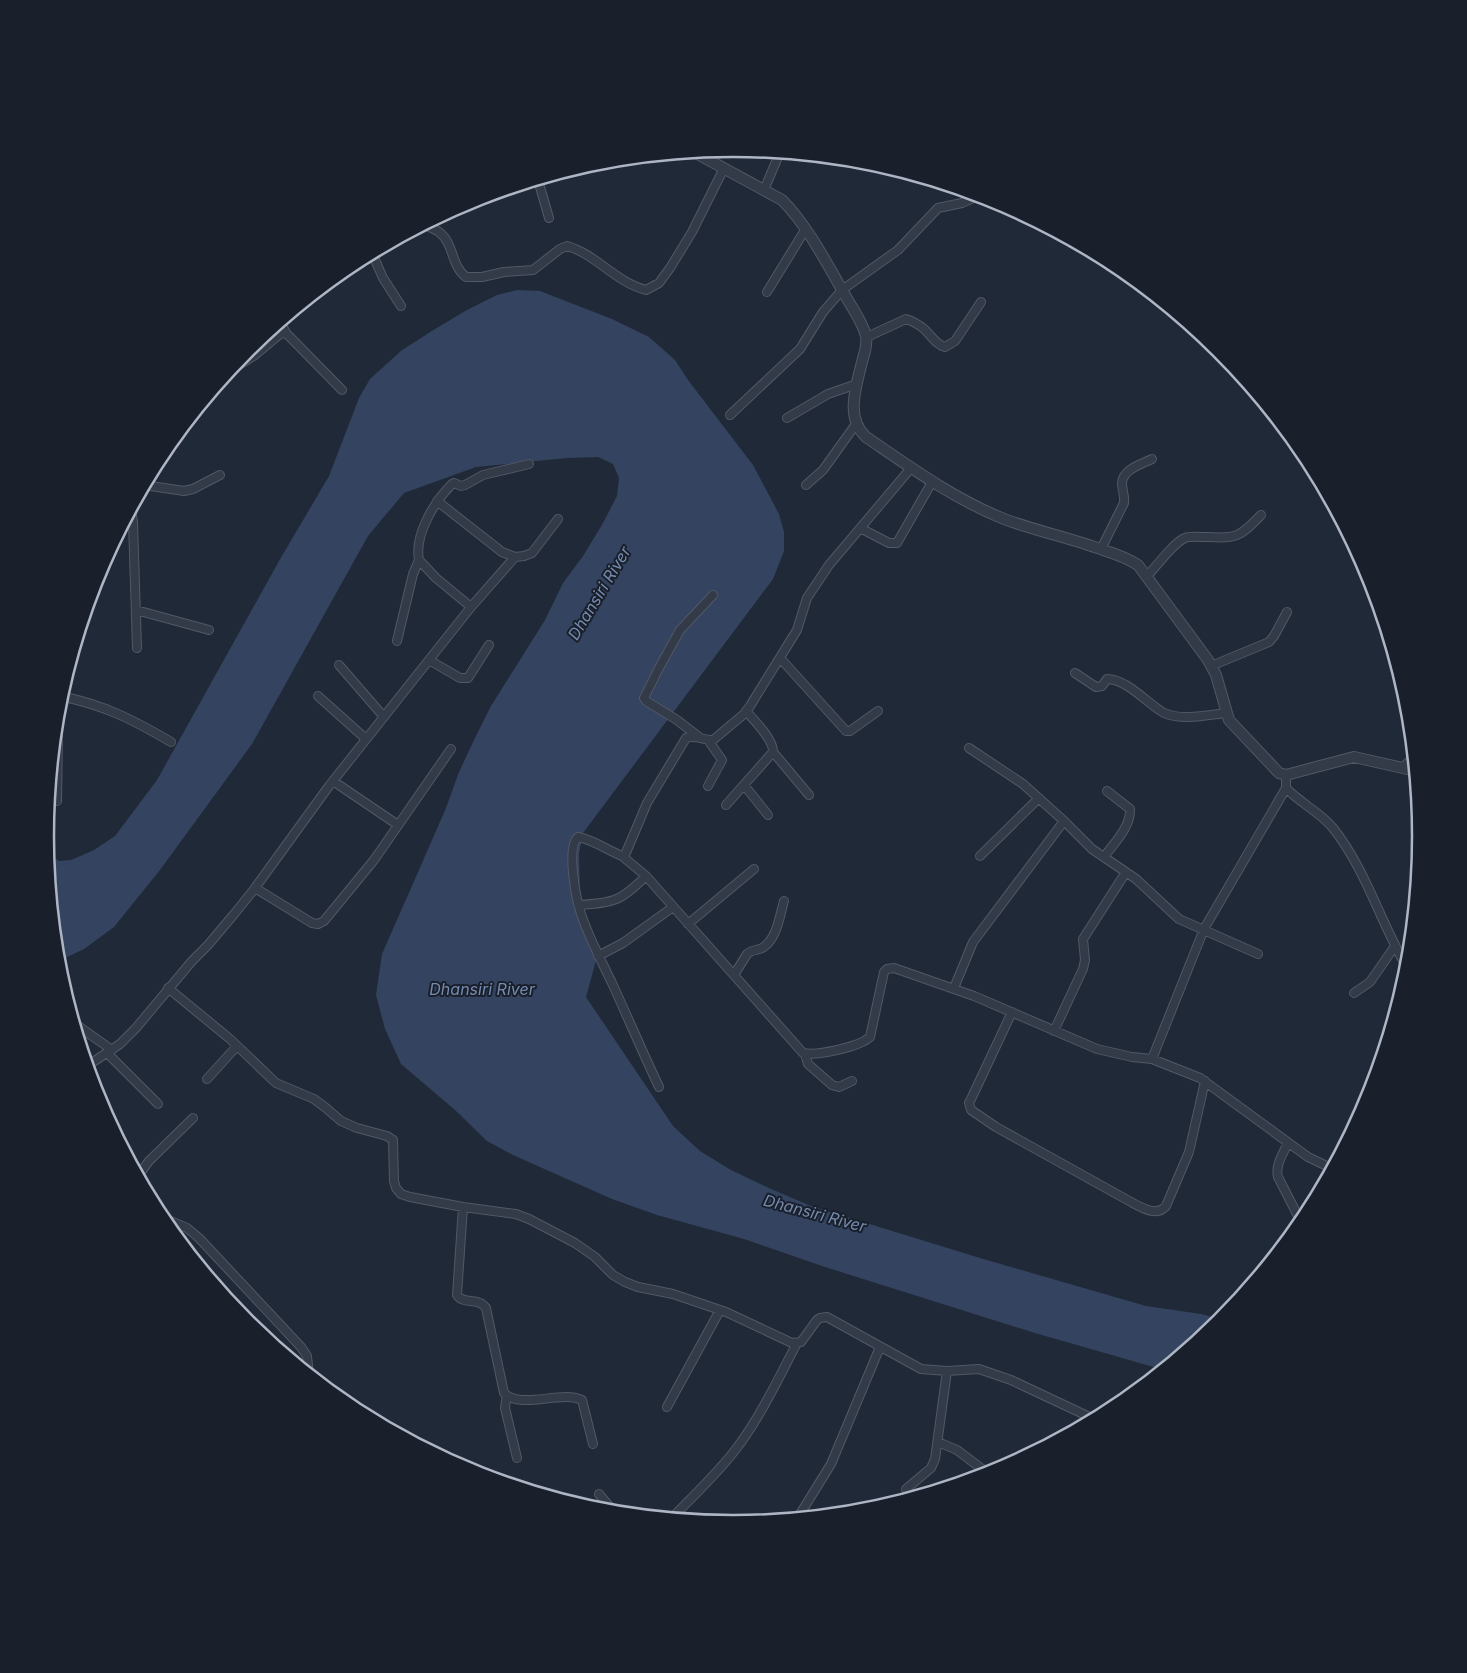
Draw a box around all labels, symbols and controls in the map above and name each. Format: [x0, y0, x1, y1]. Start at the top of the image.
water label: Dhansiri River [563, 542, 635, 643]
water label: Dhansiri River [429, 979, 536, 999]
water label: Dhansiri River [762, 1190, 869, 1237]

